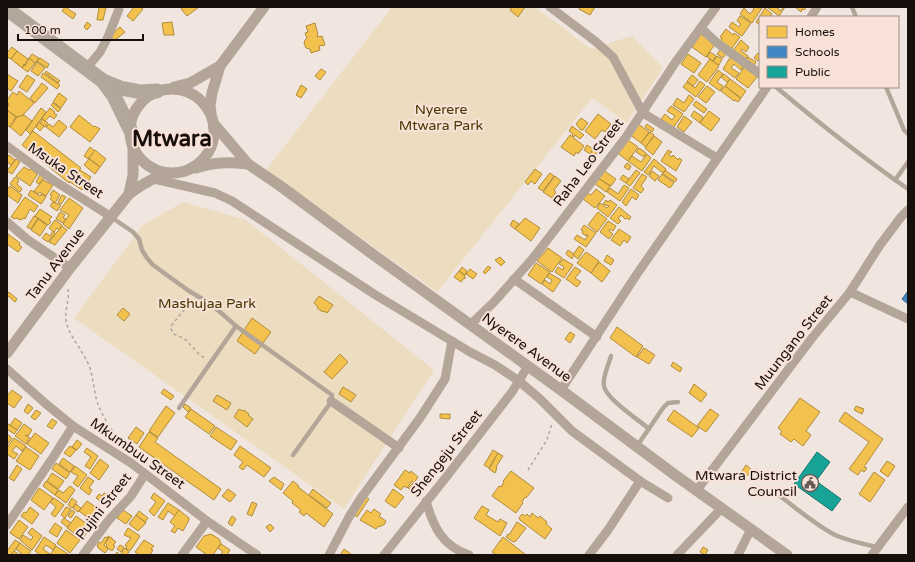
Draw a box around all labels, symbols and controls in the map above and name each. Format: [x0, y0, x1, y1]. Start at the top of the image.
scale bar [18, 16, 143, 42]
legend [759, 16, 899, 88]
text: 100 m [24, 23, 61, 37]
text: Homes [795, 25, 835, 39]
text: Schools [795, 45, 840, 59]
text: Public [795, 65, 830, 79]
park label: Nyerere Mtwara Park [399, 101, 484, 134]
street label: Raha Leo Street [550, 114, 627, 210]
district label: Mtwara [132, 126, 212, 152]
street label: Msuka Street [25, 139, 107, 202]
street label: Tanu Avenue [23, 225, 88, 304]
street label: Muungano Street [751, 291, 836, 393]
park label: Mashujaa Park [158, 295, 256, 312]
street label: Nyerere Avenue [479, 309, 575, 386]
street label: Shengeju Street [407, 406, 486, 500]
street label: Mkumbuu Street [87, 414, 189, 493]
place label: Mtwara District Council [695, 467, 798, 500]
street label: Pujini Street [72, 469, 135, 543]
public building icon: Mtwara District Council [800, 473, 820, 493]

